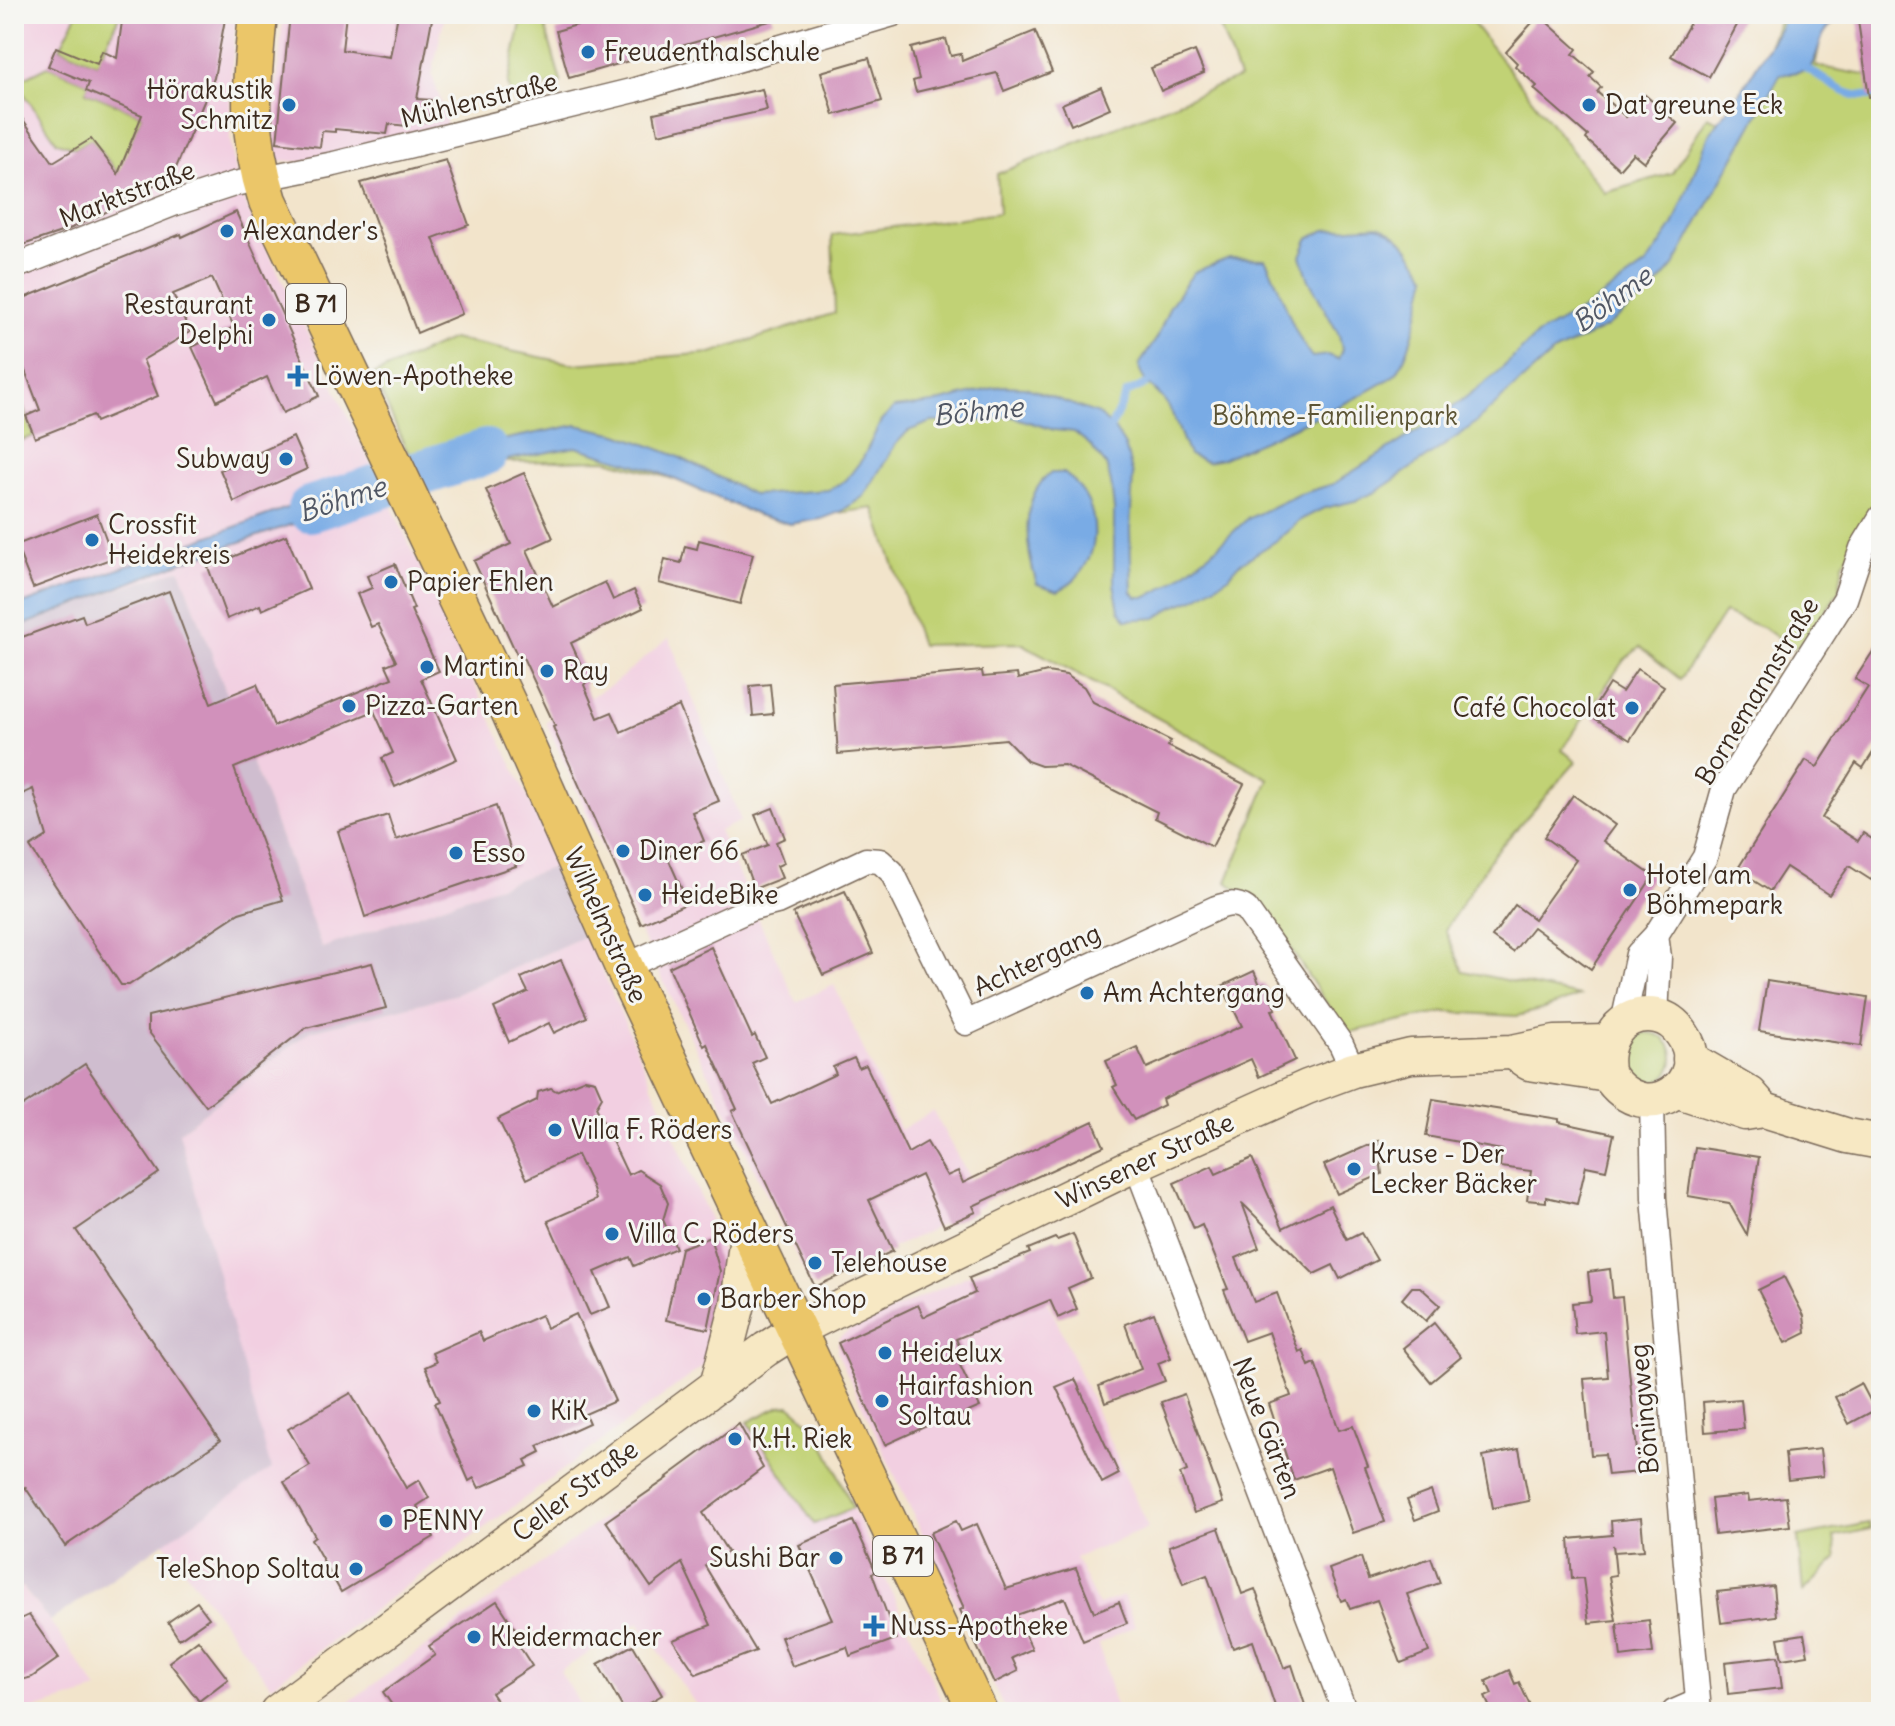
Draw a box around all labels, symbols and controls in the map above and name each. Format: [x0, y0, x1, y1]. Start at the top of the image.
place label: Freudenthalschule [604, 35, 820, 68]
marker: Freudenthalschule [579, 43, 597, 61]
street label: Mühlenstraße [397, 64, 560, 135]
place label: Hörakustik Schmitz [146, 73, 273, 136]
place label: Dat greune Eck [1605, 88, 1783, 121]
marker: Hörakustik Schmitz [280, 96, 298, 114]
marker: Dat greune Eck [1580, 96, 1598, 114]
street label: Marktstraße [54, 153, 199, 234]
place label: Alexander's [243, 214, 378, 247]
marker: Alexander's [218, 222, 236, 240]
water label: Böhme [1565, 257, 1660, 340]
road number: B 71 [286, 284, 346, 324]
place label: Restaurant Delphi [124, 288, 253, 351]
marker: Restaurant Delphi [260, 311, 278, 329]
place label: Löwen-Apotheke [314, 359, 514, 392]
marker: Löwen-Apotheke [289, 367, 307, 385]
water label: Böhme [931, 388, 1026, 434]
park label: Böhme-Familienpark [1212, 399, 1458, 432]
place label: Subway [176, 442, 270, 475]
marker: Subway [277, 450, 295, 468]
water label: Böhme [294, 467, 392, 530]
place label: Crossfit Heidekreis [108, 508, 230, 571]
marker: Crossfit Heidekreis [83, 531, 101, 549]
place label: Papier Ehlen [407, 565, 553, 598]
marker: Papier Ehlen [382, 573, 400, 591]
street label: Bornemannstraße [1688, 591, 1826, 791]
place label: Martini [443, 650, 525, 683]
place label: Ray [563, 654, 609, 687]
marker: Martini [418, 658, 436, 676]
marker: Ray [538, 662, 556, 680]
place label: Pizza-Garten [365, 689, 518, 722]
place label: Café Chocolat [1452, 691, 1616, 724]
marker: Pizza-Garten [340, 697, 358, 715]
marker: Café Chocolat [1623, 699, 1641, 717]
place label: Diner 66 [639, 834, 739, 867]
place label: Esso [472, 836, 526, 869]
street label: Wilhelmstraße [557, 842, 655, 1008]
marker: Diner 66 [614, 842, 632, 860]
marker: Esso [447, 844, 465, 862]
place label: Hotel am Böhmepark [1646, 858, 1783, 921]
place label: HeideBike [661, 878, 778, 911]
marker: Hotel am Böhmepark [1621, 881, 1639, 899]
marker: HeideBike [636, 886, 654, 904]
street label: Achtergang [968, 916, 1106, 1003]
place label: Am Achtergang [1103, 976, 1285, 1009]
marker: Am Achtergang [1078, 984, 1096, 1002]
street label: Winsener Straße [1051, 1105, 1239, 1216]
place label: Villa F. Röders [571, 1113, 732, 1146]
marker: Villa F. Röders [546, 1121, 564, 1139]
place label: Kruse - Der Lecker Bäcker [1370, 1137, 1537, 1200]
marker: Kruse - Der Lecker Bäcker [1345, 1160, 1363, 1178]
place label: Villa C. Röders [628, 1217, 794, 1250]
marker: Villa C. Röders [603, 1225, 621, 1243]
place label: Telehouse [831, 1246, 947, 1279]
marker: Telehouse [806, 1254, 824, 1272]
place label: Barber Shop [720, 1282, 867, 1315]
marker: Barber Shop [695, 1290, 713, 1308]
place label: Heidelux [901, 1336, 1003, 1369]
street label: Böningweg [1621, 1342, 1666, 1476]
marker: Heidelux [876, 1344, 894, 1362]
street label: Neue Gärten [1225, 1352, 1310, 1503]
place label: Hairfashion Soltau [898, 1369, 1033, 1432]
marker: Hairfashion Soltau [873, 1392, 891, 1410]
place label: KiK [550, 1394, 588, 1427]
marker: KiK [525, 1402, 543, 1420]
place label: K.H. Riek [751, 1422, 852, 1455]
marker: K.H. Riek [726, 1430, 744, 1448]
street label: Celler Straße [505, 1433, 644, 1549]
place label: PENNY [402, 1504, 484, 1537]
marker: PENNY [377, 1512, 395, 1530]
road number: B 71 [873, 1536, 933, 1576]
place label: Sushi Bar [709, 1541, 820, 1574]
marker: Sushi Bar [827, 1549, 845, 1567]
place label: TeleShop Soltau [156, 1552, 340, 1585]
marker: TeleShop Soltau [347, 1560, 365, 1578]
place label: Nuss-Apotheke [890, 1609, 1068, 1642]
marker: Nuss-Apotheke [865, 1617, 883, 1635]
place label: Kleidermacher [490, 1620, 662, 1653]
marker: Kleidermacher [465, 1628, 483, 1646]

